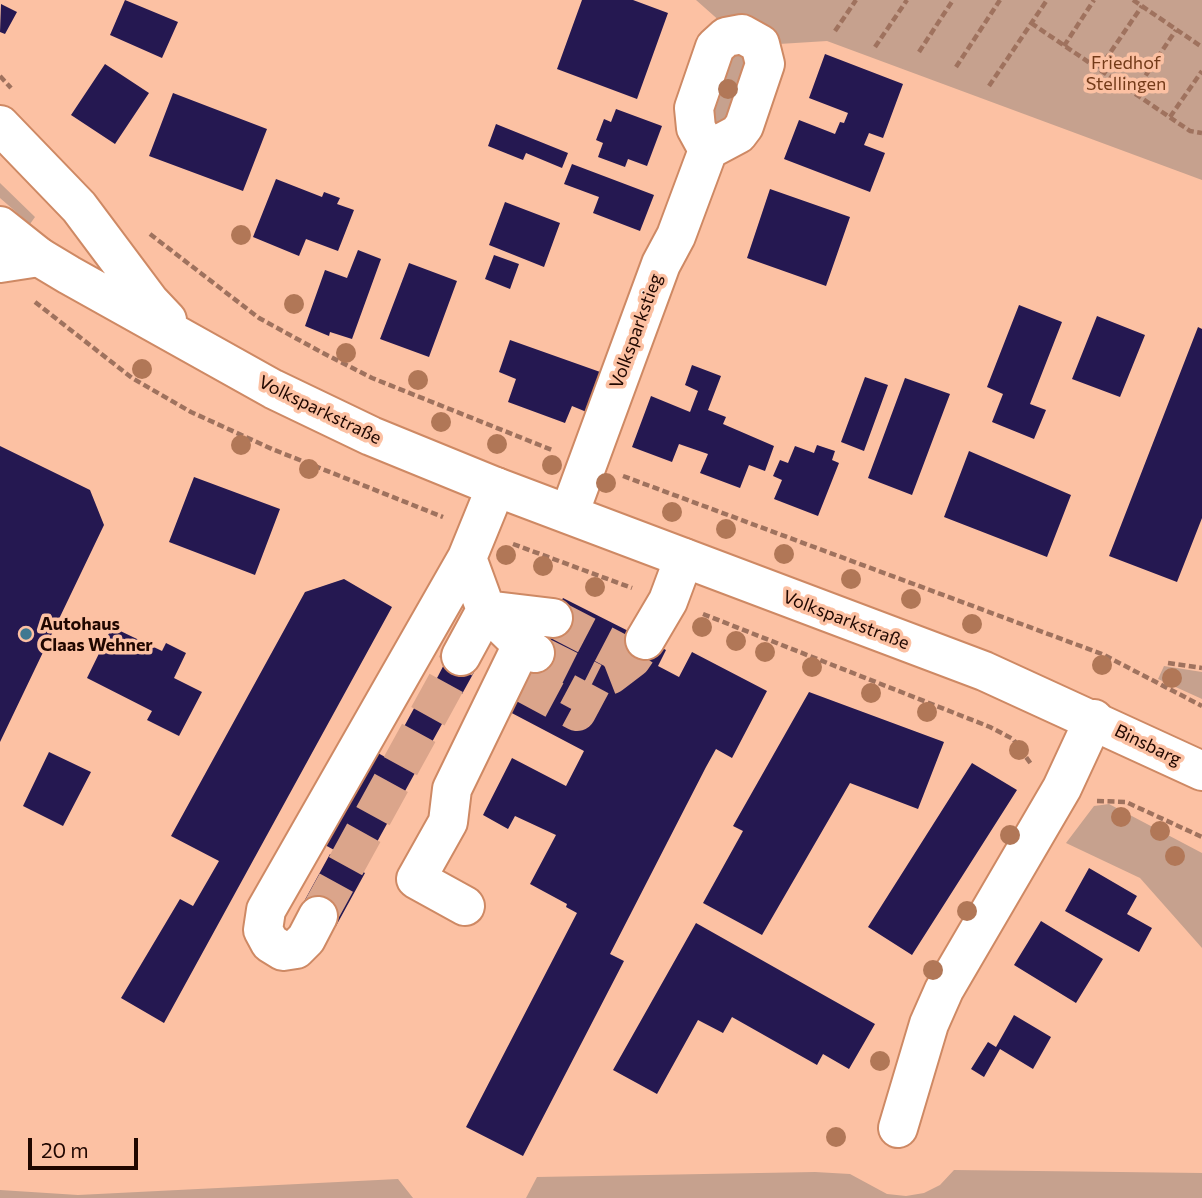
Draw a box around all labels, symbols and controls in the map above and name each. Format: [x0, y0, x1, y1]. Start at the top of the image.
park label: Friedhof Stellingen [1086, 52, 1166, 94]
street label: Volksparkstieg [605, 271, 667, 391]
street label: Volksparkstraße [255, 371, 385, 449]
street label: Volksparkstraße [780, 586, 912, 654]
place label: Autohaus Claas Wehner [40, 613, 153, 656]
marker: Autohaus Claas Wehner [18, 626, 34, 642]
street label: Binsbarg [1111, 720, 1185, 770]
scale bar [32, 1124, 142, 1168]
text: 20 m [41, 1137, 89, 1162]

